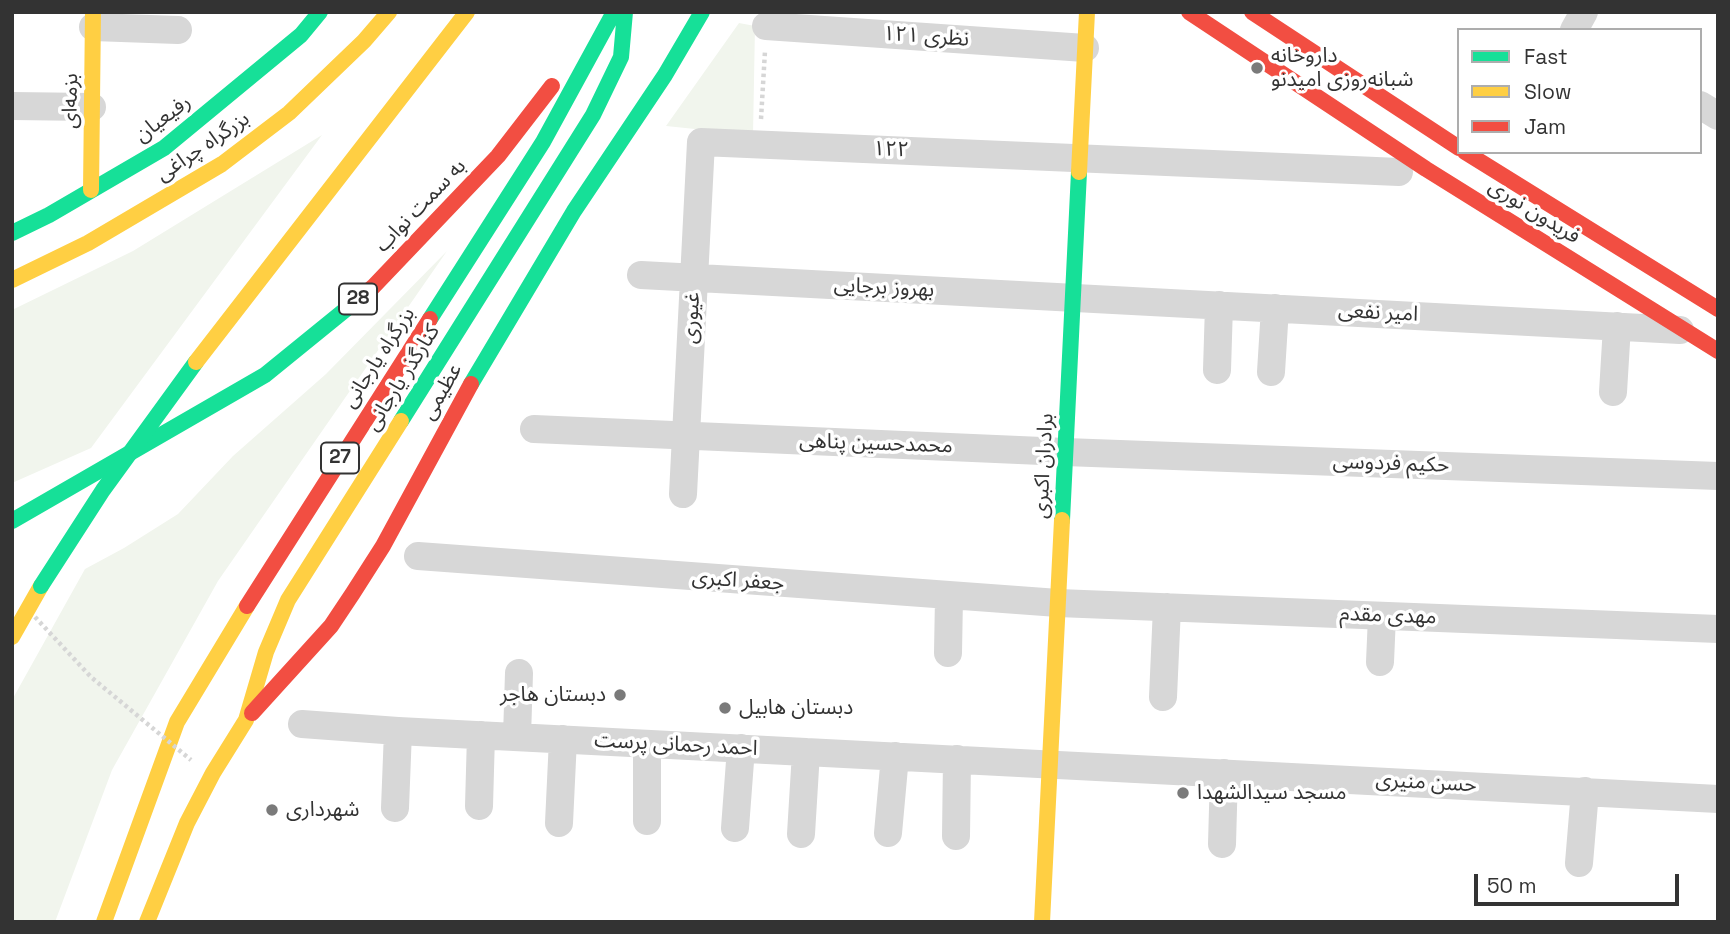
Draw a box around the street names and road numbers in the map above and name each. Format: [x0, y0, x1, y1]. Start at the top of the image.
street label: نظری ۱۲۱ [882, 21, 970, 53]
street label: بزمه‌ای [58, 73, 84, 129]
street label: رفیعیان [130, 90, 196, 148]
street label: بزرگراه چراغی [151, 107, 255, 187]
street label: ۱۲۲ [873, 137, 909, 163]
street label: به سمت نواب [370, 154, 472, 258]
street label: فریدون نوری [1484, 174, 1584, 250]
street label: بهروز برجایی [833, 273, 935, 303]
road number: 28 [339, 284, 377, 314]
street label: غیوری [678, 291, 706, 345]
street label: امیر نفعی [1337, 298, 1419, 328]
street label: بزرگراه یارجانی [337, 303, 421, 413]
street label: کنارگذر یارجانی [360, 320, 446, 436]
street label: عظیمی [416, 359, 468, 425]
street label: برادران اکبری [1029, 413, 1059, 519]
street label: محمدحسین پناهی [799, 429, 953, 459]
road number: 27 [321, 442, 359, 474]
street label: حکیم فردوسی [1332, 449, 1450, 479]
street label: جعفر اکبری [691, 565, 785, 597]
street label: مهدی مقدم [1339, 602, 1437, 630]
street label: احمد رحمانی پرست [594, 728, 758, 762]
street label: حسن منیری [1375, 768, 1477, 798]

